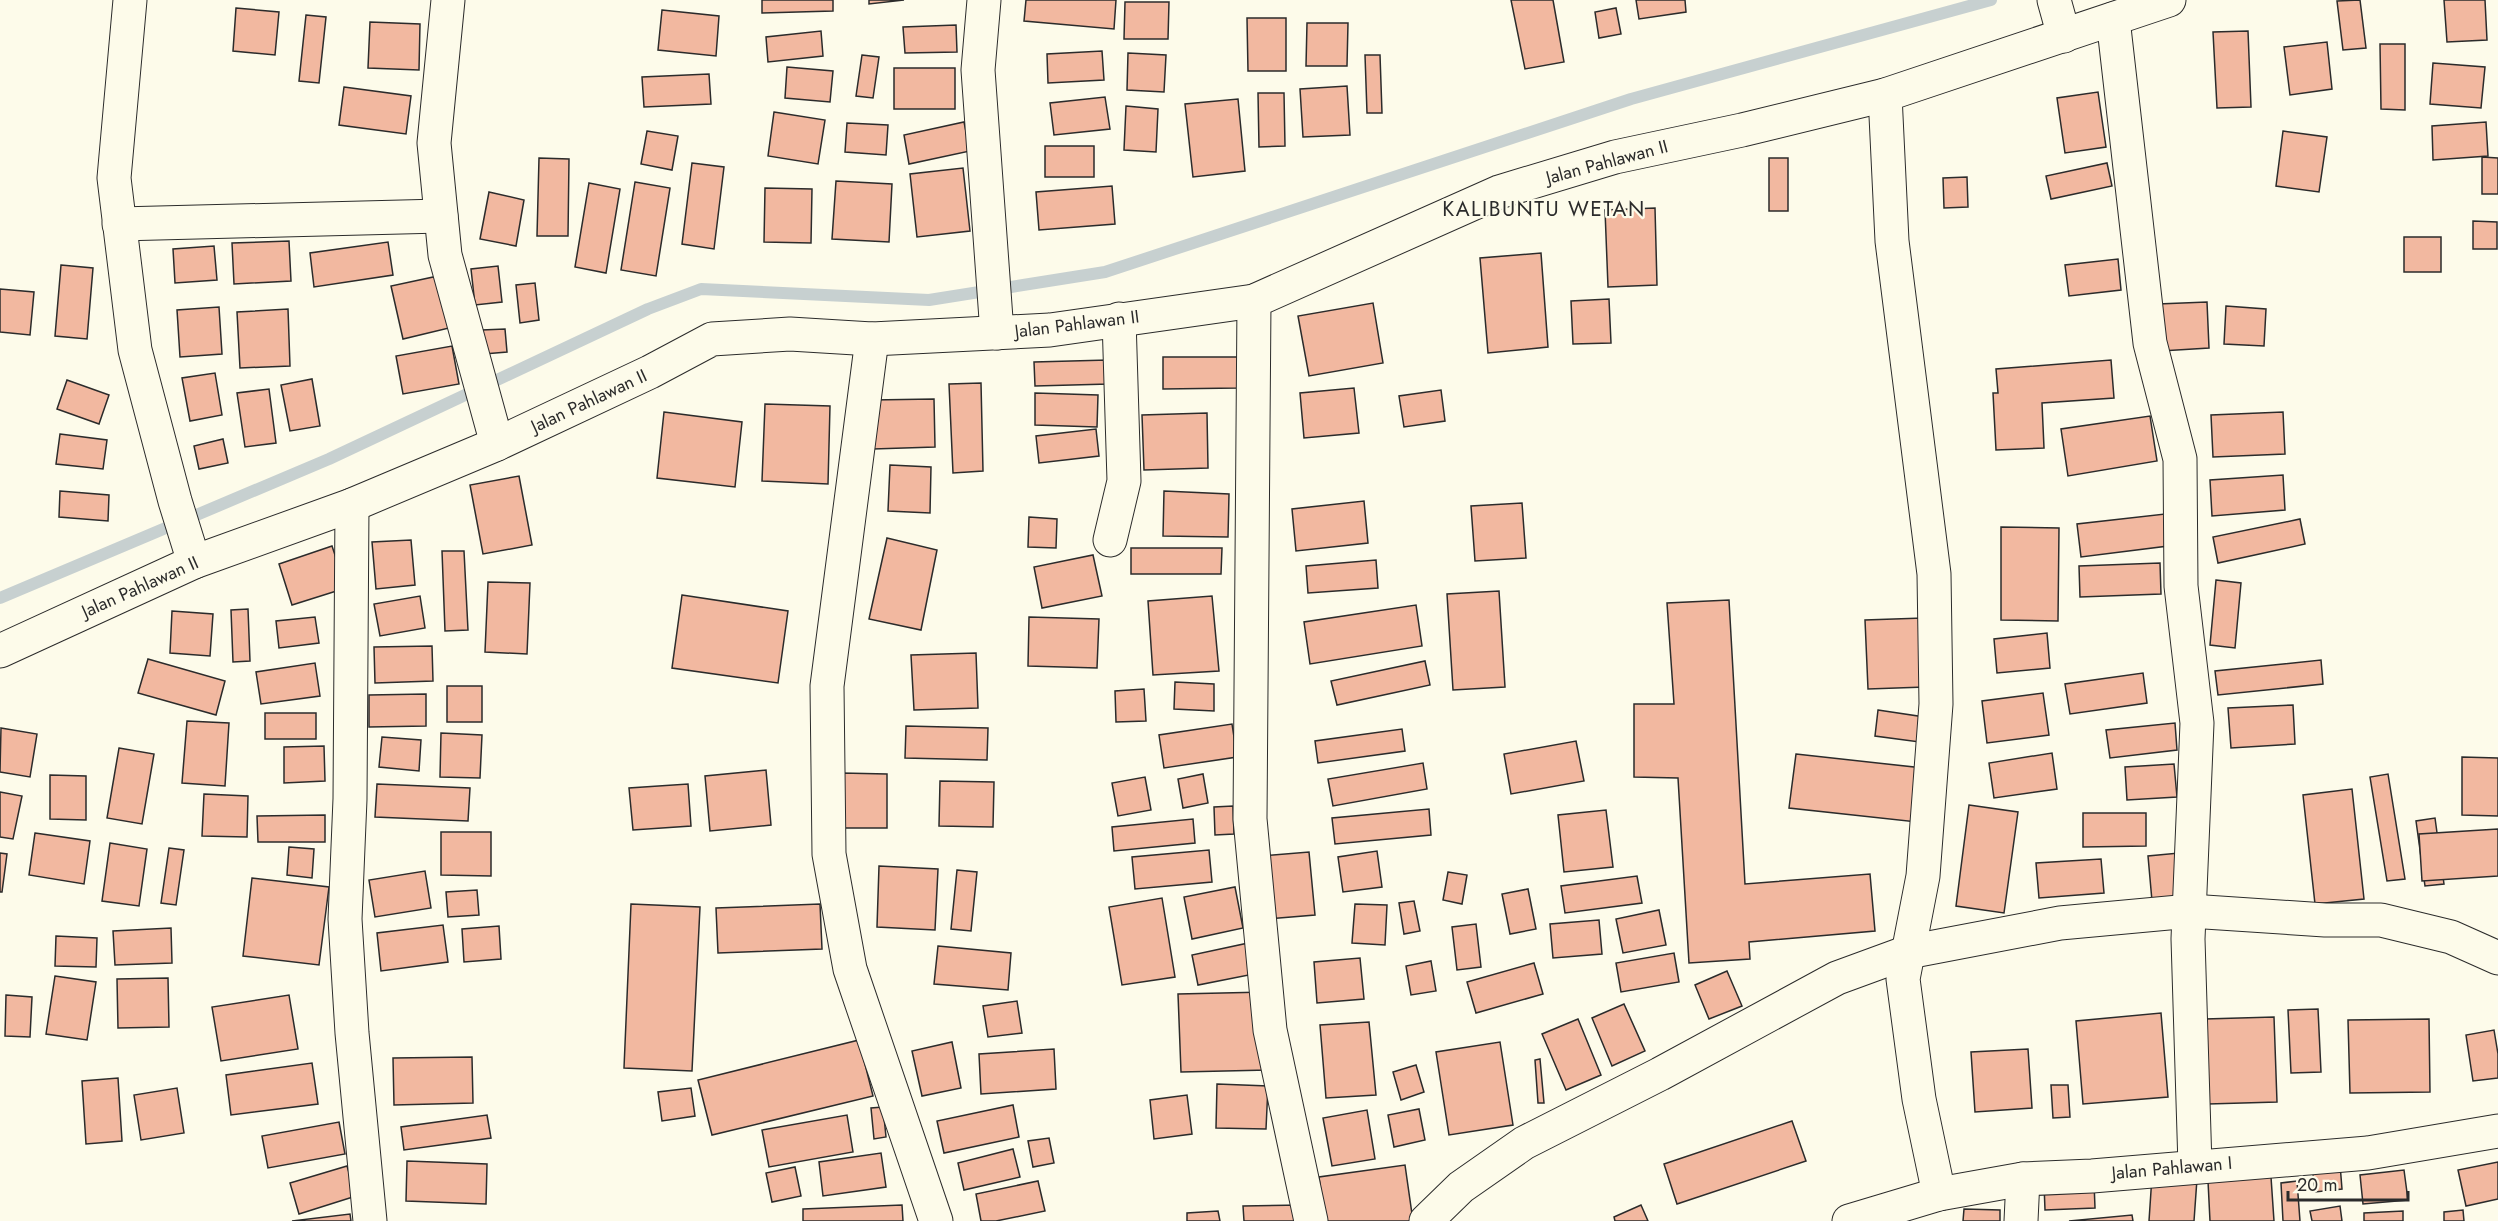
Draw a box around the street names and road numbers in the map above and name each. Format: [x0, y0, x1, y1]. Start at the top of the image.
street label: Jalan Pahlawan II [1541, 133, 1671, 191]
street label: Jalan Pahlawan II [1011, 303, 1141, 345]
street label: Jalan Pahlawan II [525, 363, 651, 440]
street label: Jalan Pahlawan II [76, 550, 203, 625]
street label: Jalan Pahlawan I [2109, 1150, 2233, 1186]

